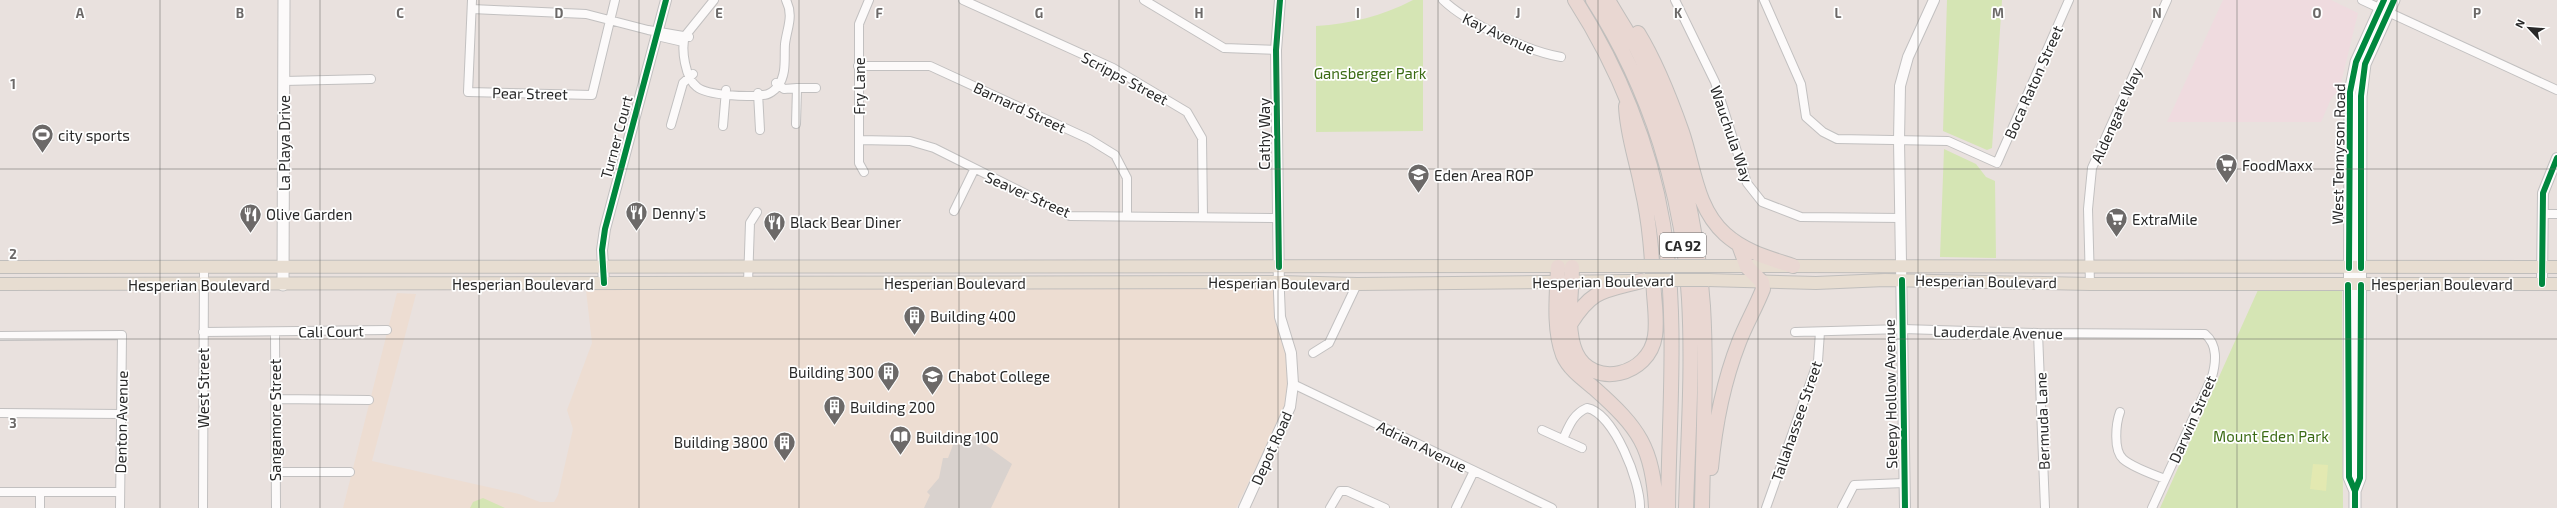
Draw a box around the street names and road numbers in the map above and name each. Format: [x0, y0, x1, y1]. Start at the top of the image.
street label: Kay Avenue [1460, 8, 1538, 58]
street label: Boca Raton Street [2000, 22, 2066, 141]
street label: Scripps Street [1079, 48, 1172, 109]
street label: Fry Lane [850, 57, 868, 115]
street label: Aldengate Way [2087, 64, 2145, 166]
street label: Barnard Street [971, 78, 1069, 136]
street label: Pear Street [492, 83, 568, 103]
street label: Wauchula Way [1707, 83, 1757, 185]
street label: West Tennyson Road [2328, 83, 2348, 225]
street label: Turner Court [596, 93, 636, 180]
street label: La Playa Drive [275, 95, 293, 191]
street label: Cathy Way [1255, 98, 1273, 170]
street label: Seaver Street [983, 167, 1074, 221]
road number: CA 92 [1660, 233, 1706, 257]
street label: Hesperian Boulevard [1532, 271, 1674, 291]
street label: Hesperian Boulevard [1915, 271, 2057, 291]
street label: Hesperian Boulevard [1208, 273, 1350, 293]
street label: Hesperian Boulevard [884, 274, 1026, 292]
street label: Hesperian Boulevard [452, 275, 594, 293]
street label: Hesperian Boulevard [2371, 275, 2513, 293]
street label: Hesperian Boulevard [128, 276, 270, 294]
street label: Sleepy Hollow Avenue [1880, 319, 1900, 469]
street label: Cali Court [298, 321, 364, 341]
street label: Lauderdale Avenue [1933, 322, 2063, 342]
street label: West Street [194, 348, 212, 428]
street label: Sangamore Street [266, 358, 284, 481]
street label: Tallahassee Street [1767, 358, 1825, 484]
street label: Denton Avenue [111, 370, 131, 474]
street label: Bermuda Lane [2031, 372, 2053, 470]
street label: Darwin Street [2165, 372, 2219, 466]
street label: Depot Road [1247, 408, 1295, 488]
street label: Adrian Avenue [1374, 416, 1470, 476]

